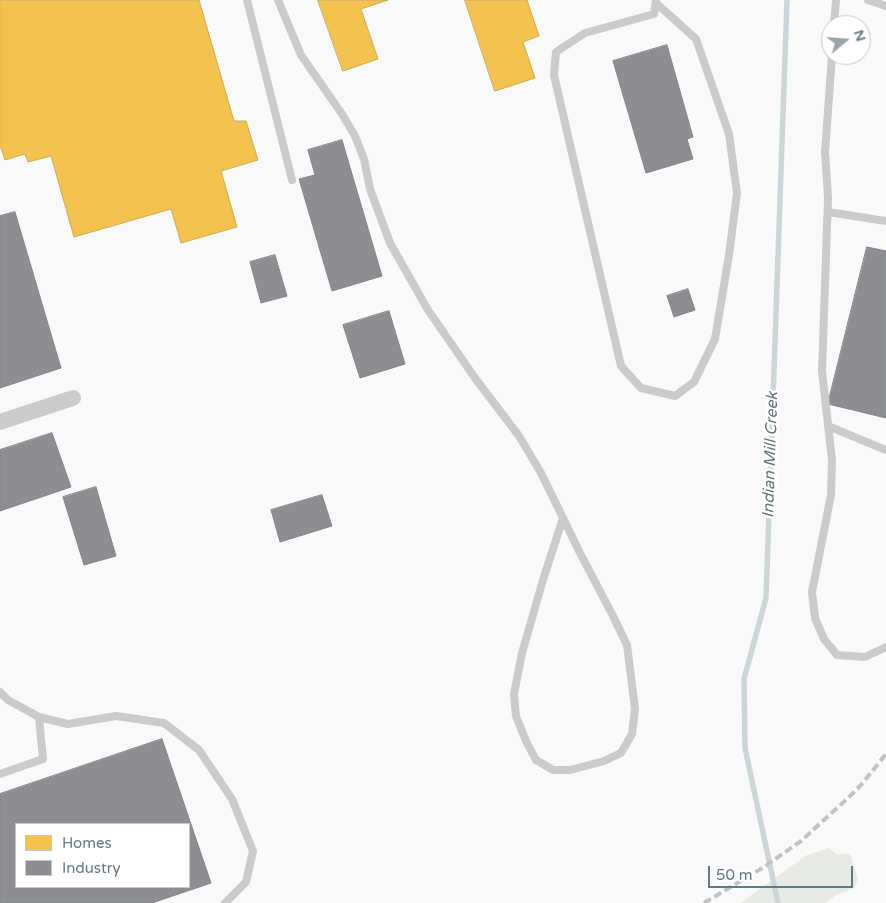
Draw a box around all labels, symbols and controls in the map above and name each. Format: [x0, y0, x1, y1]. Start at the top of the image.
north arrow [821, 15, 871, 65]
text: N [850, 28, 870, 43]
water label: Indian Mill Creek [759, 392, 783, 518]
legend [15, 823, 190, 888]
text: Homes [62, 834, 112, 852]
scale bar [711, 856, 856, 888]
text: Industry [62, 859, 121, 877]
text: 50 m [716, 866, 753, 884]

